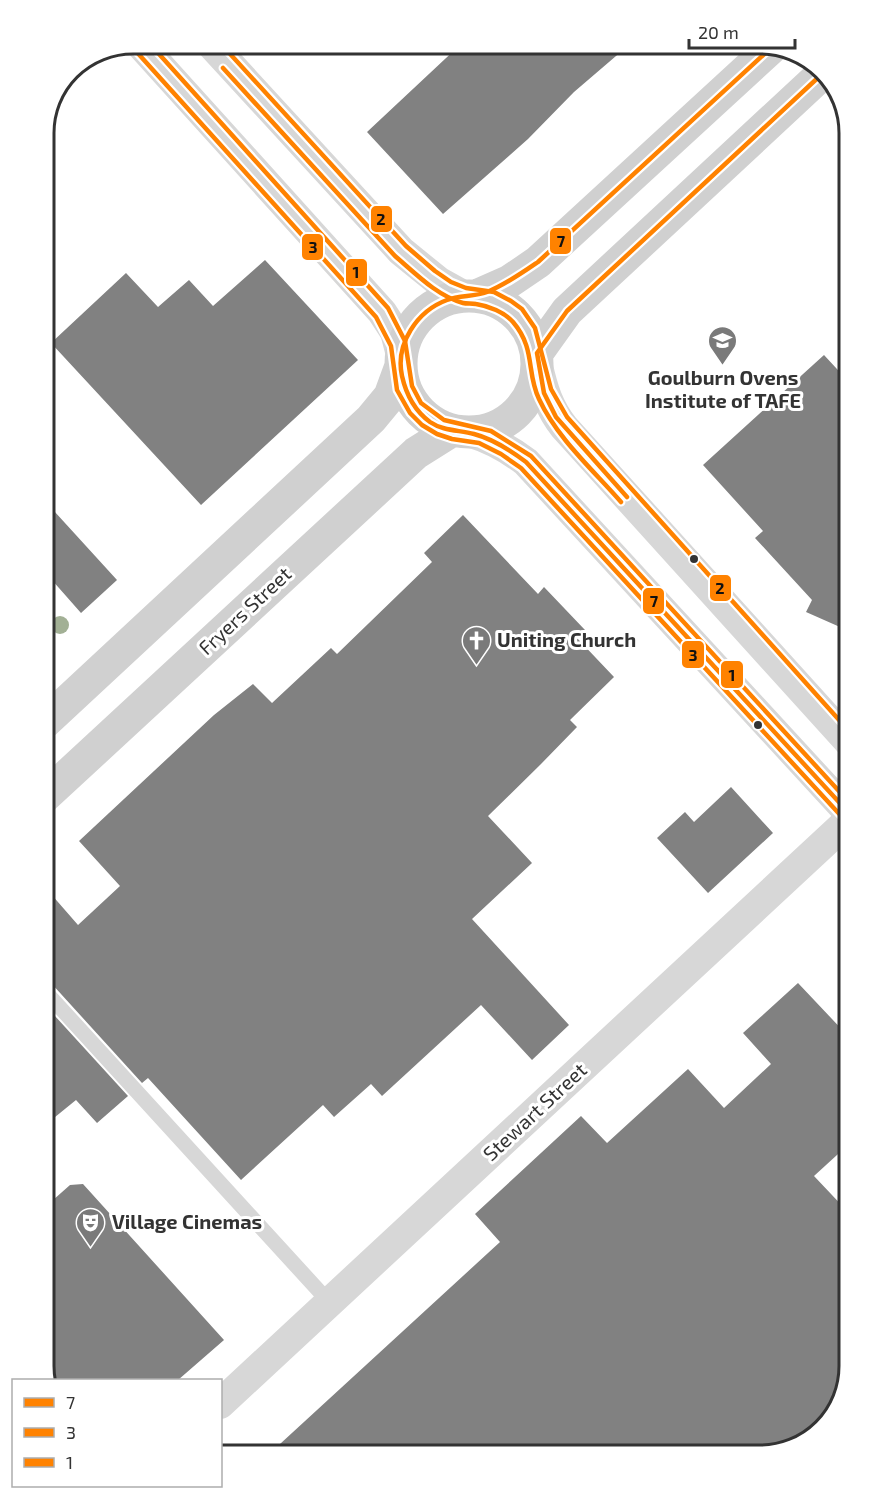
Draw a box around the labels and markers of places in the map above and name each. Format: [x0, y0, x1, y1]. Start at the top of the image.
school or university icon: Goulburn Ovens Institute of TAFE [707, 324, 739, 366]
place label: Goulburn Ovens Institute of TAFE [645, 365, 801, 412]
unlabelled marker [688, 553, 700, 565]
church icon: Uniting Church [460, 624, 492, 666]
place label: Uniting Church [497, 627, 636, 651]
unlabelled marker [752, 719, 764, 731]
theatre icon: Village Cinemas [75, 1206, 107, 1248]
place label: Village Cinemas [112, 1209, 262, 1233]

